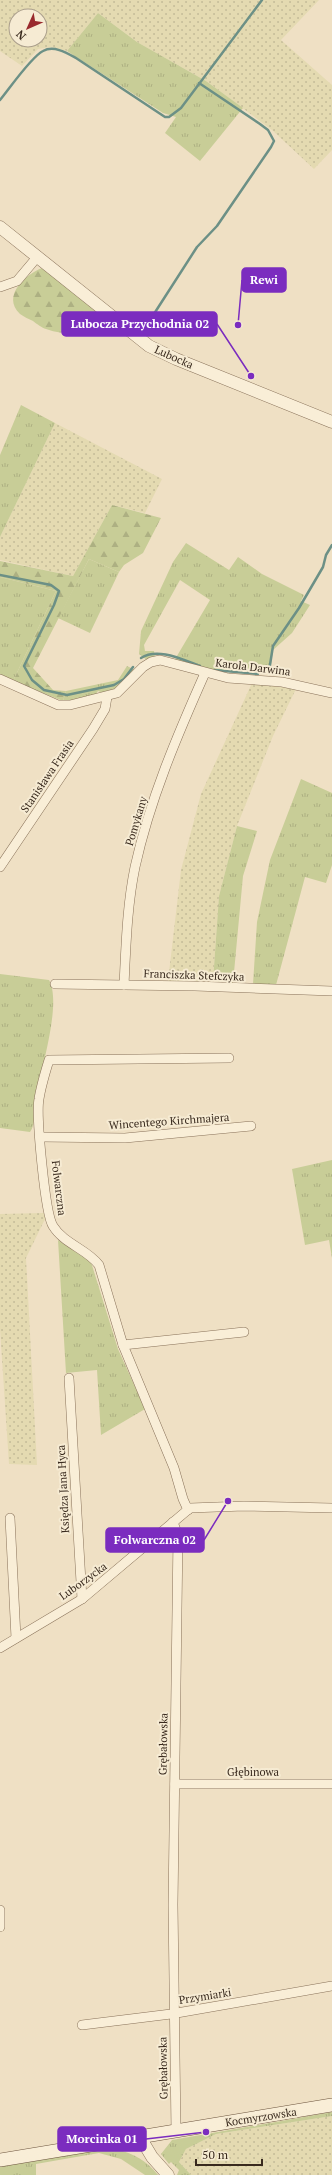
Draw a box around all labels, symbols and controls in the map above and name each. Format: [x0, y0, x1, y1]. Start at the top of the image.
north arrow [8, 8, 48, 48]
text: N [13, 27, 29, 43]
callout: Rewi [242, 268, 286, 292]
text: Rewi [250, 272, 278, 287]
callout: Lubocza Przychodnia 02 [62, 312, 217, 336]
text: Lubocza Przychodnia 02 [71, 316, 209, 331]
street label: Lubocka [153, 342, 196, 372]
street label: Karola Darwina [215, 655, 292, 679]
street label: Stanisława Frasia [17, 737, 77, 815]
street label: Pomykany [122, 794, 150, 847]
street label: Franciszka Stefczyka [143, 966, 245, 984]
street label: Wincentego Kirchmajera [108, 1110, 230, 1132]
street label: Folwarczna [49, 1160, 69, 1217]
street label: Księdza Jana Hyca [54, 1444, 72, 1534]
callout: Folwarczna 02 [106, 1528, 204, 1552]
text: Folwarczna 02 [114, 1532, 196, 1547]
street label: Luborzycka [56, 1559, 110, 1603]
street label: Grębałowska [155, 1712, 171, 1775]
street label: Głębinowa [227, 1765, 279, 1779]
street label: Przymiarki [178, 1985, 232, 2007]
street label: Grębałowska [155, 2036, 171, 2099]
street label: Kocmyrzowska [224, 2104, 298, 2130]
callout: Morcinka 01 [58, 2127, 146, 2151]
text: Morcinka 01 [66, 2131, 138, 2146]
scale bar [196, 2141, 262, 2167]
text: 50 m [202, 2147, 229, 2162]

